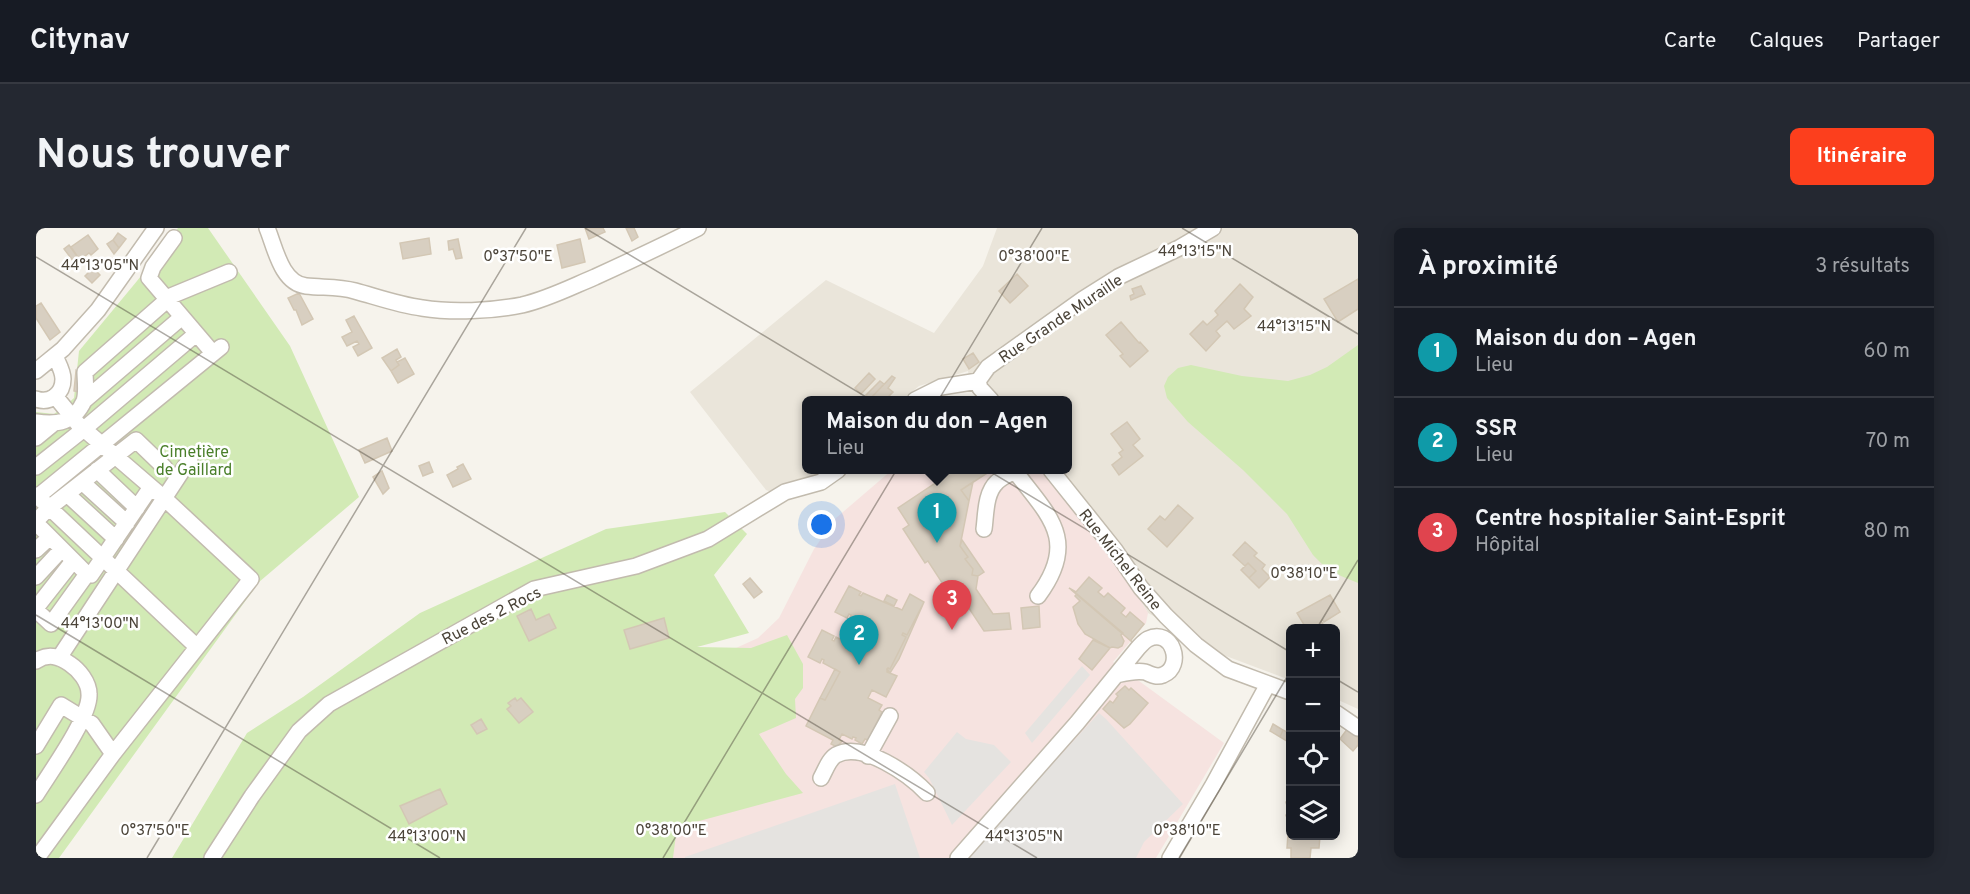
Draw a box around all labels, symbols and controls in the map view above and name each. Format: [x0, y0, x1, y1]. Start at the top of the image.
text: Citynav [30, 23, 130, 59]
text: Carte [1664, 28, 1716, 55]
text: Calques [1749, 28, 1824, 55]
text: Partager [1857, 28, 1940, 55]
button: Itinéraire [1790, 128, 1934, 185]
text: Nous trouver [36, 130, 290, 183]
text: 44°13'15"N [1158, 243, 1232, 262]
text: 0°37'50"E [483, 248, 553, 267]
text: 0°38'00"E [998, 248, 1070, 267]
text: À proximité [1418, 251, 1558, 284]
text: 3 résultats [1815, 254, 1910, 280]
text: 44°13'05"N [61, 257, 139, 276]
street label: Rue Grande Muraille [995, 271, 1127, 369]
text: 44°13'15"N [1257, 318, 1331, 337]
text: Maison du don – Agen [1475, 326, 1696, 353]
text: 1 [1434, 339, 1442, 365]
text: 60 m [1864, 339, 1910, 365]
text: Lieu [1475, 353, 1513, 379]
popup [802, 396, 1072, 474]
text: Maison du don – Agen [826, 409, 1048, 436]
text: SSR [1475, 416, 1517, 443]
text: 2 [1431, 429, 1444, 455]
text: 70 m [1866, 429, 1910, 455]
text: Lieu [826, 436, 865, 462]
park label: Cimetière de Gaillard [156, 443, 232, 481]
text: Lieu [1475, 443, 1513, 469]
pin: 1 [918, 494, 956, 543]
street label: Rue Michel Reine [1074, 506, 1165, 615]
text: Centre hospitalier Saint-Esprit [1475, 506, 1786, 533]
your location [807, 510, 836, 539]
text: 3 [1432, 519, 1444, 545]
text: 80 m [1864, 519, 1910, 545]
text: Hôpital [1475, 533, 1540, 559]
text: 0°38'10"E [1270, 565, 1338, 584]
pin: 3 [932, 580, 972, 630]
street label: Rue des 2 Rocs [439, 583, 545, 650]
text: 44°13'00"N [61, 615, 139, 634]
pin: 2 [840, 616, 878, 665]
map controls [1286, 624, 1340, 840]
button: + [1286, 624, 1340, 678]
button: − [1286, 678, 1340, 732]
button: locate [1286, 732, 1340, 786]
button: layers [1286, 786, 1340, 840]
text: 0°37'50"E [120, 822, 190, 841]
text: 0°38'00"E [635, 822, 707, 841]
text: 0°38'10"E [1153, 822, 1221, 841]
text: 44°13'00"N [388, 828, 466, 847]
text: 44°13'05"N [985, 828, 1063, 847]

